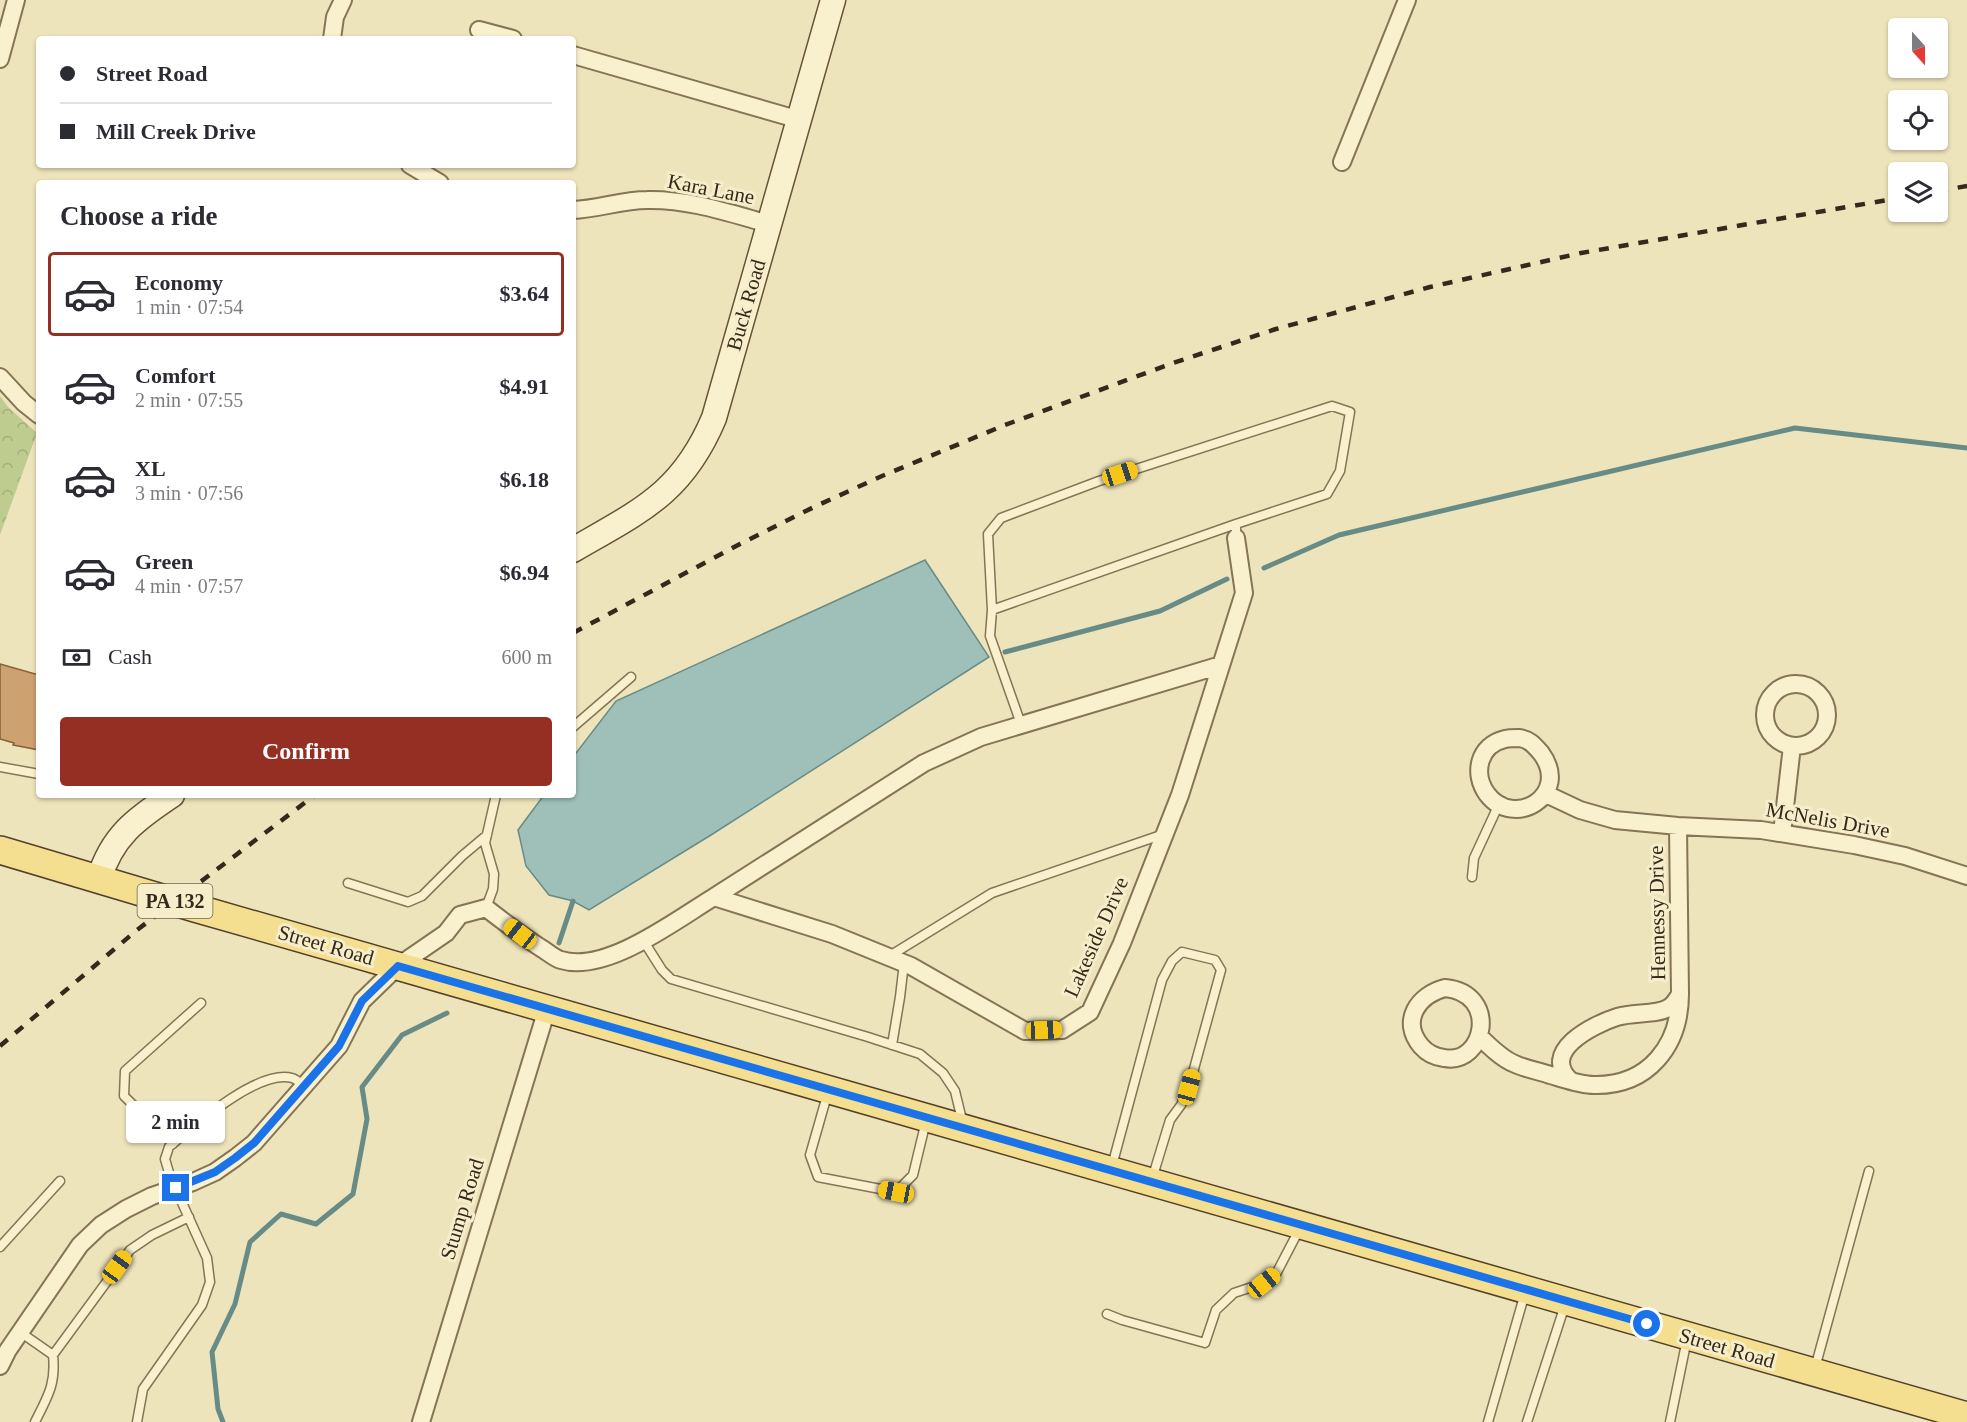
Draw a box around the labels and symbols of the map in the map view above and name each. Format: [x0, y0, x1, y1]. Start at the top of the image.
north arrow [1888, 18, 1948, 78]
street label: Kara Lane [666, 169, 756, 209]
street label: Buck Road [722, 256, 771, 353]
car [1100, 460, 1140, 488]
street label: McNelis Drive [1764, 797, 1892, 843]
street label: Hennessy Drive [1644, 845, 1670, 981]
street label: Lakeside Drive [1059, 873, 1133, 1001]
road number: PA 132 [138, 884, 213, 918]
car [500, 916, 540, 952]
street label: Street Road [275, 920, 377, 970]
car [1026, 1020, 1062, 1040]
car [1176, 1067, 1202, 1107]
callout: 2 min [126, 1101, 225, 1143]
street label: Stump Road [435, 1155, 489, 1262]
route end [162, 1174, 189, 1201]
car [877, 1180, 915, 1204]
car [99, 1247, 135, 1287]
car [1244, 1265, 1284, 1301]
route start [1633, 1310, 1660, 1337]
street label: Street Road [1676, 1323, 1778, 1373]

